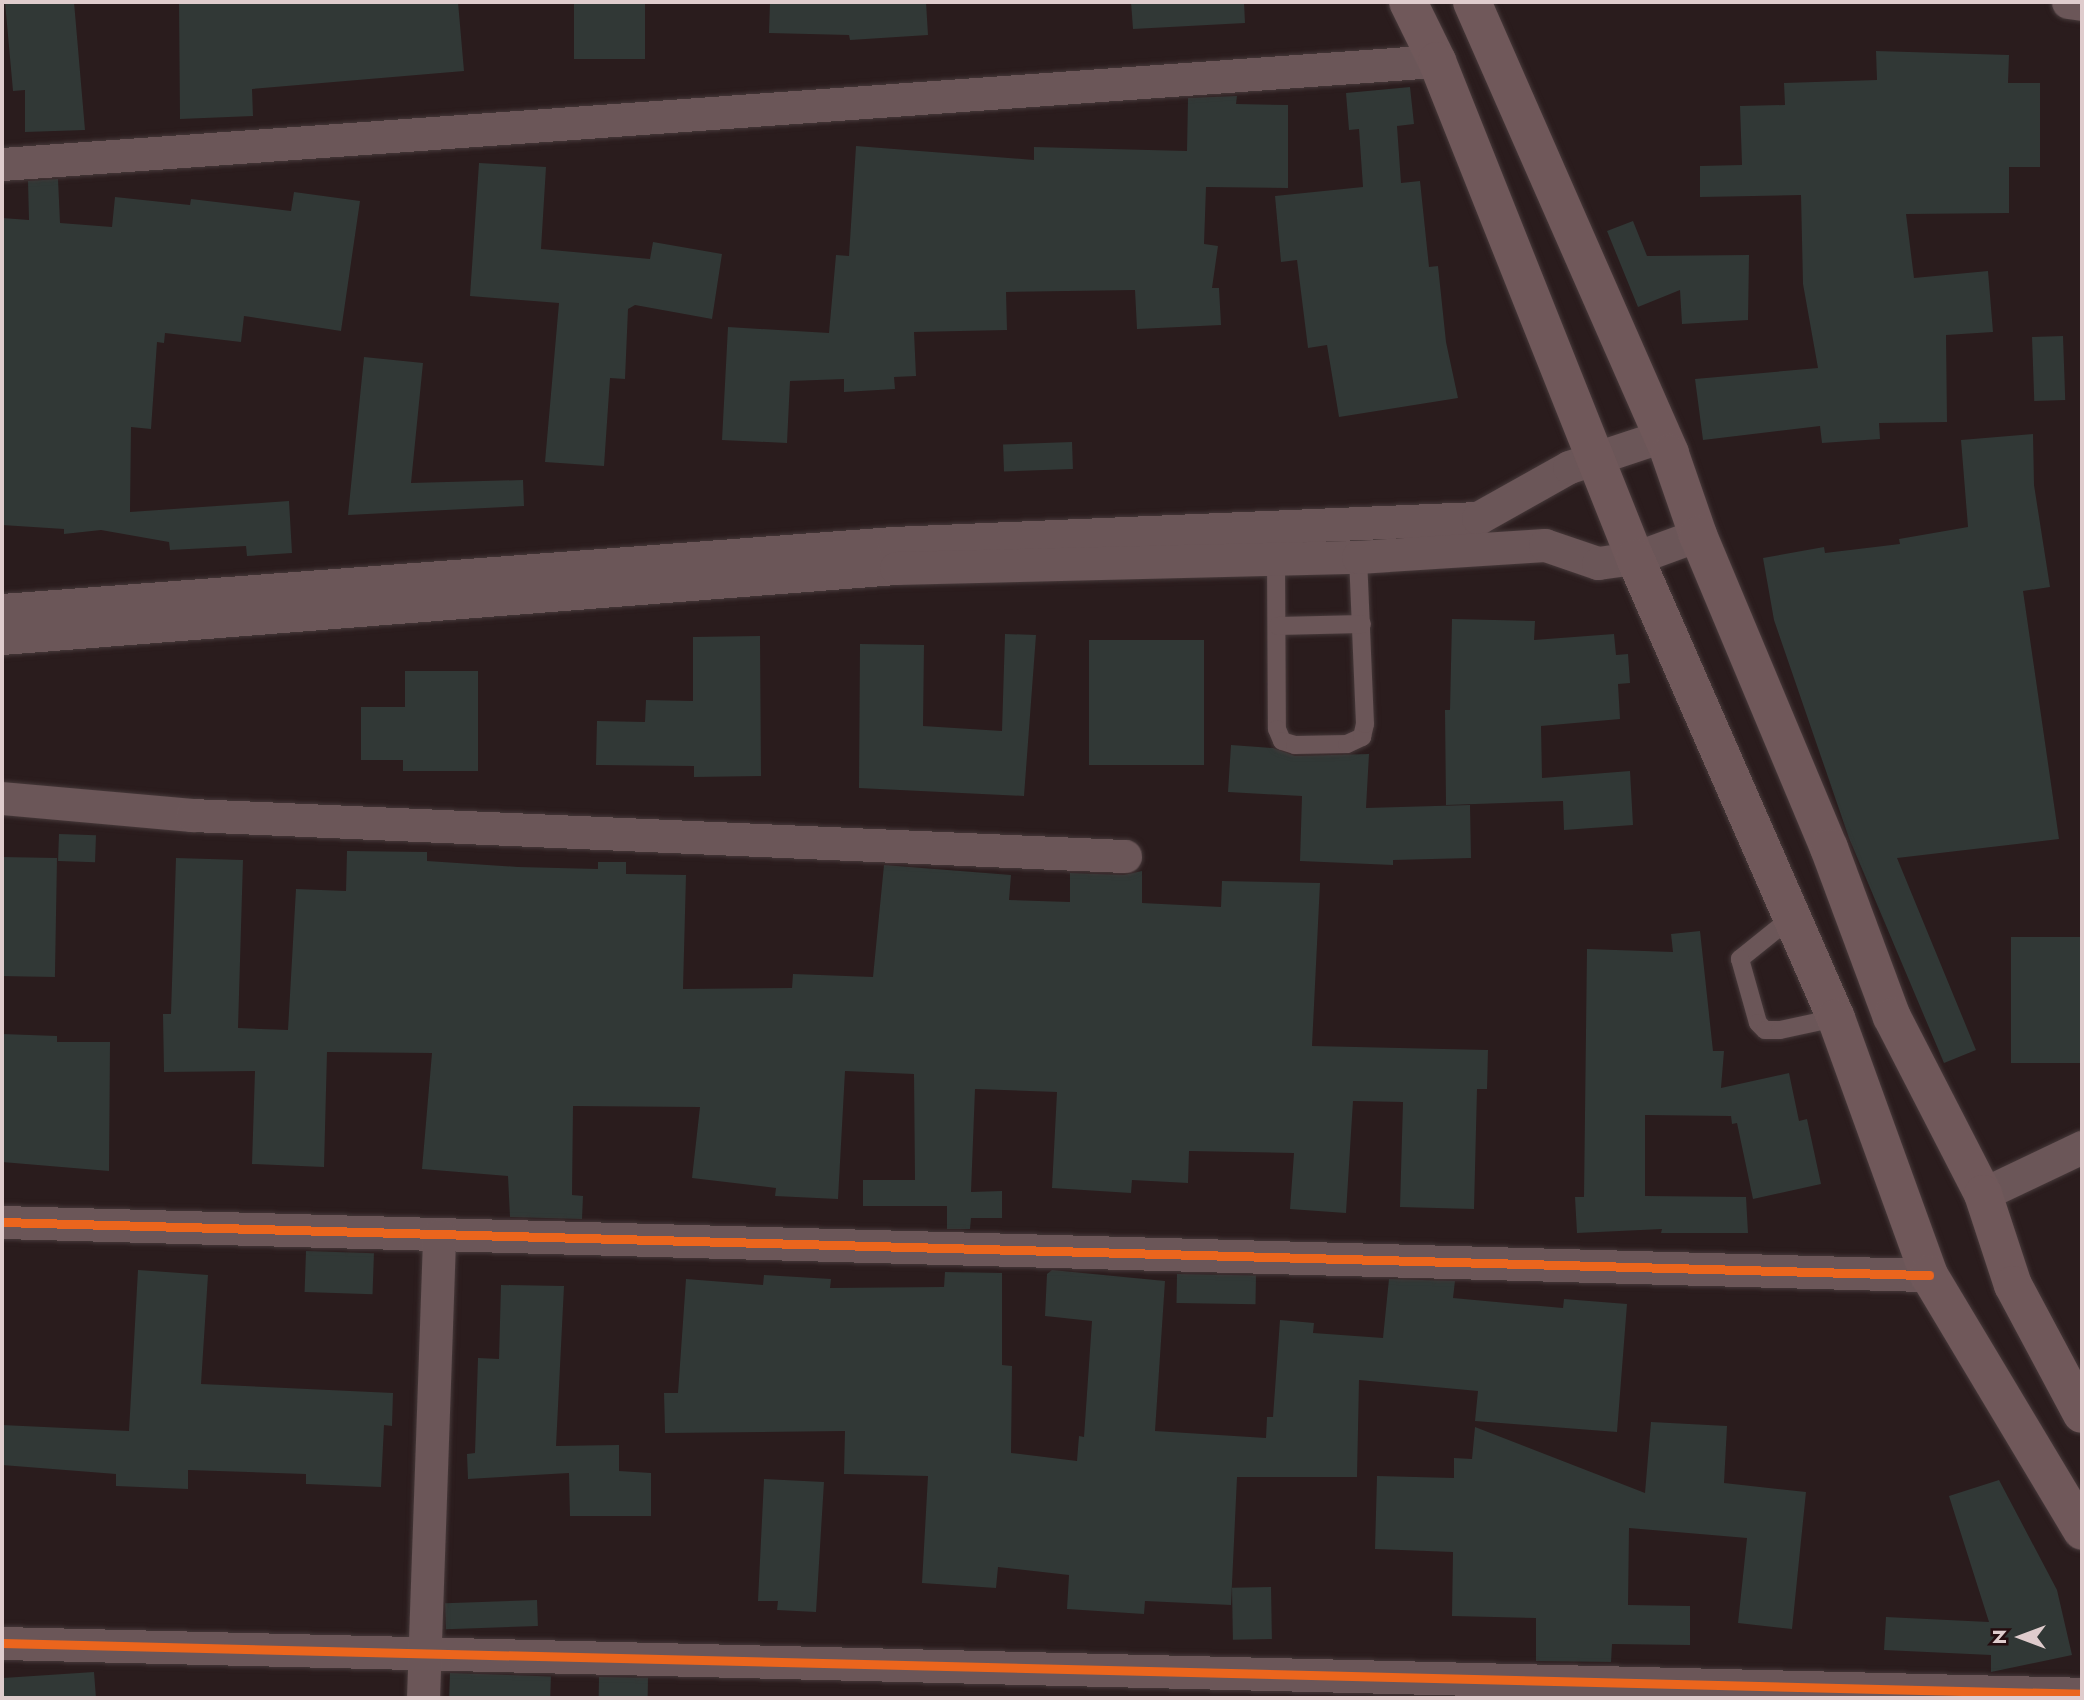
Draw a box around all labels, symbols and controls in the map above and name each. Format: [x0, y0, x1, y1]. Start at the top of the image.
north arrow [1986, 1602, 2056, 1672]
text: N [1986, 1629, 2013, 1645]

